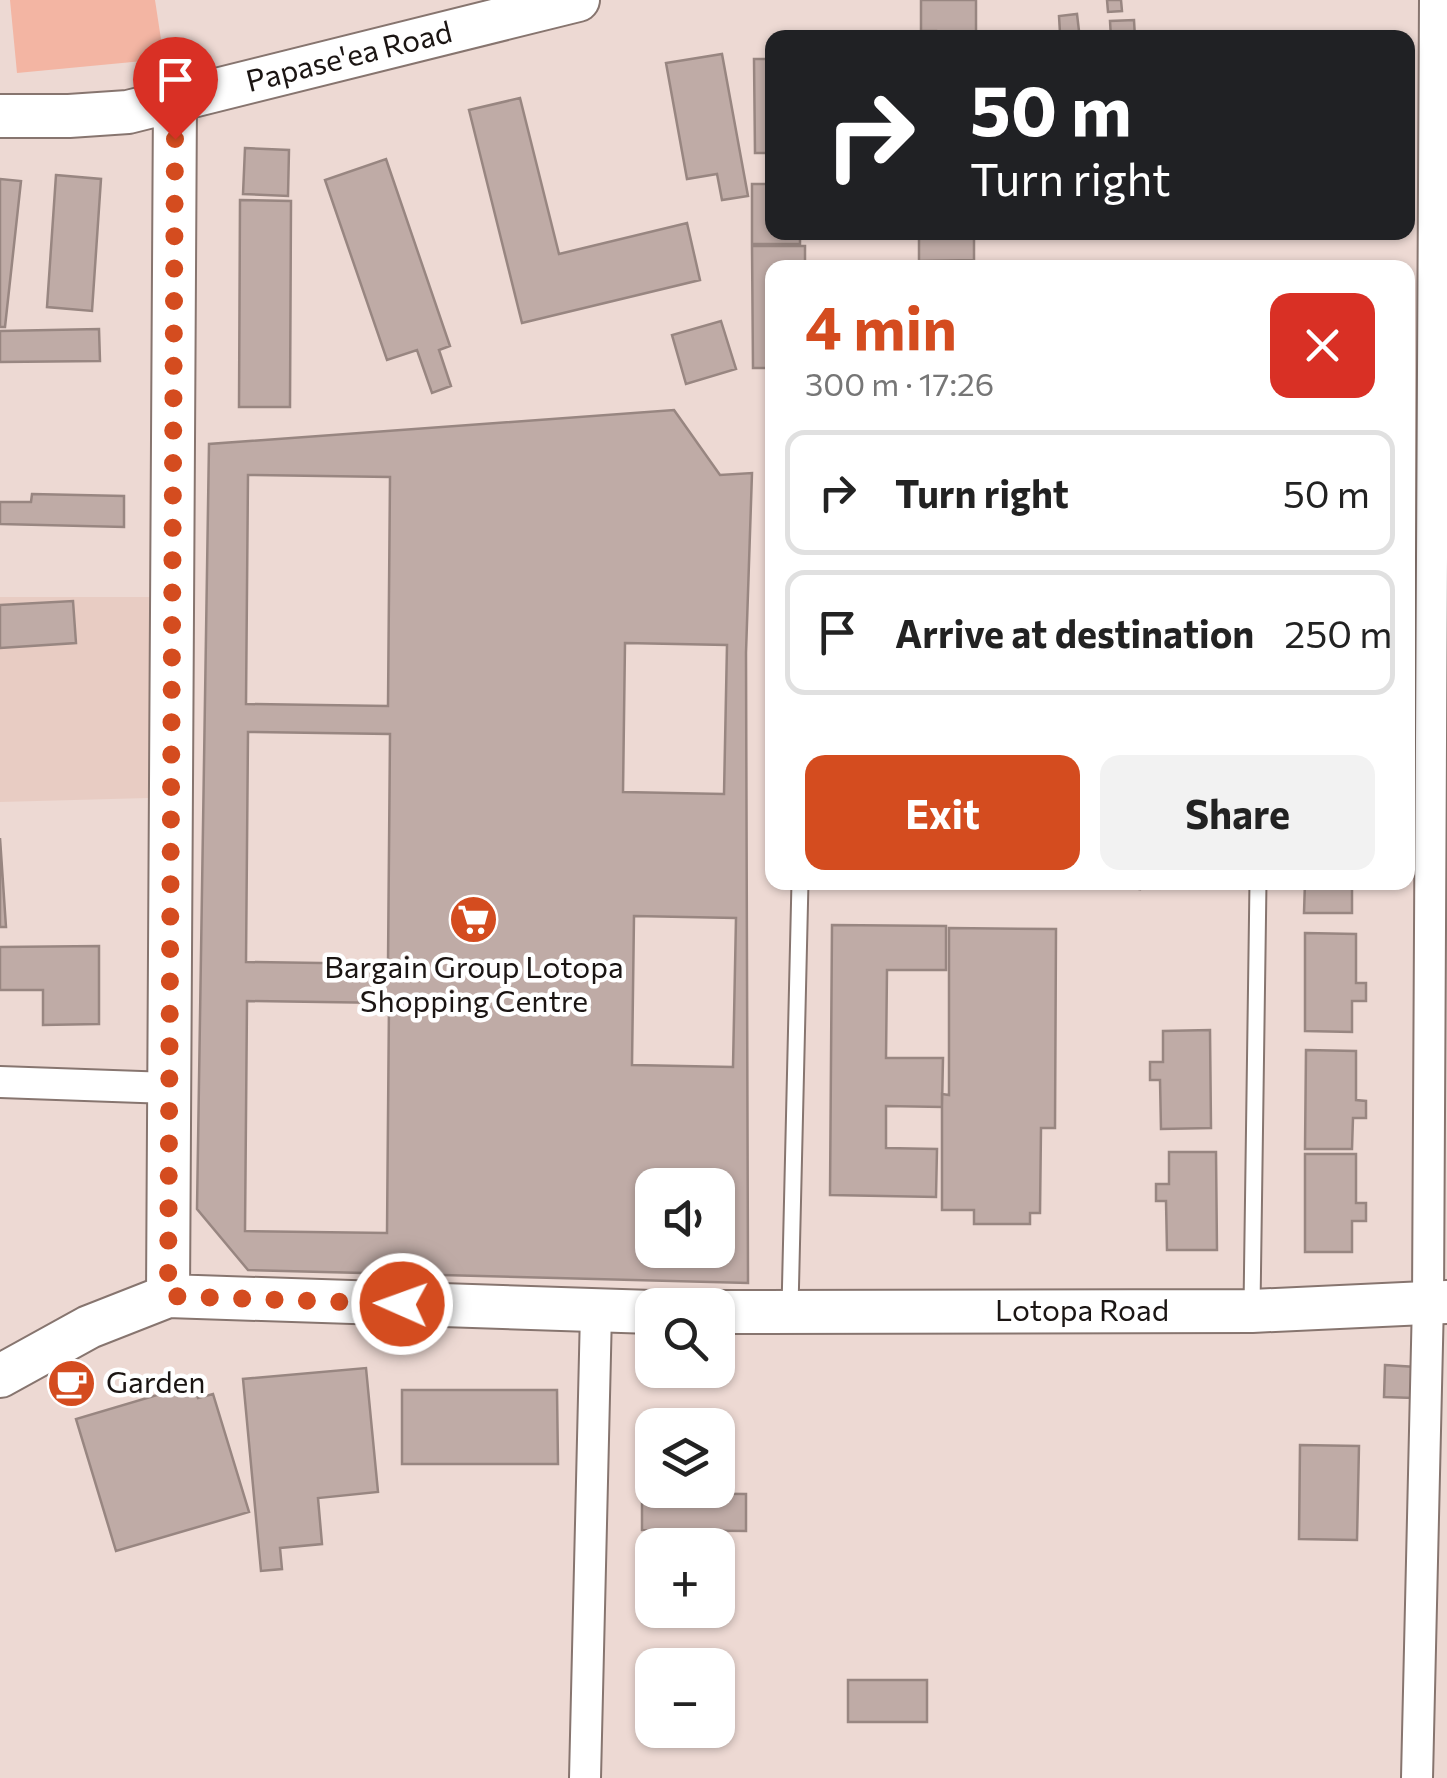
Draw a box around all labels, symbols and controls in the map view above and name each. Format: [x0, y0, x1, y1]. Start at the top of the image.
street label: Papase'ea Road [242, 11, 455, 98]
pin [133, 37, 218, 140]
icon: arrive [148, 52, 203, 107]
text: 50 m [970, 65, 1132, 150]
icon: right [805, 70, 935, 200]
text: Turn right [970, 150, 1171, 205]
text: 4 min [805, 289, 957, 362]
button: close [1270, 293, 1375, 398]
text: 300 m · 17:26 [805, 363, 994, 403]
icon: right [810, 465, 865, 520]
text: Turn right [895, 469, 1069, 516]
text: 50 m [1283, 469, 1370, 516]
icon: arrive [810, 605, 865, 660]
text: Arrive at destination [895, 609, 1254, 656]
text: 250 m [1284, 609, 1393, 656]
button: Exit [805, 755, 1080, 870]
button: Share [1100, 755, 1375, 870]
supermarket icon: Bargain Group Lotopa Shopping Centre [448, 893, 500, 945]
place label: Bargain Group Lotopa Shopping Centre [324, 947, 624, 1018]
map controls [635, 1168, 735, 1748]
button: sound [635, 1168, 735, 1268]
position arrow [350, 1252, 454, 1356]
button: search [635, 1288, 735, 1388]
street label: Lotopa Road [995, 1290, 1169, 1327]
cafe icon: Garden [45, 1357, 97, 1409]
place label: Garden [106, 1362, 206, 1399]
button: layers [635, 1408, 735, 1508]
button: + [635, 1528, 735, 1628]
button: − [635, 1648, 735, 1748]

